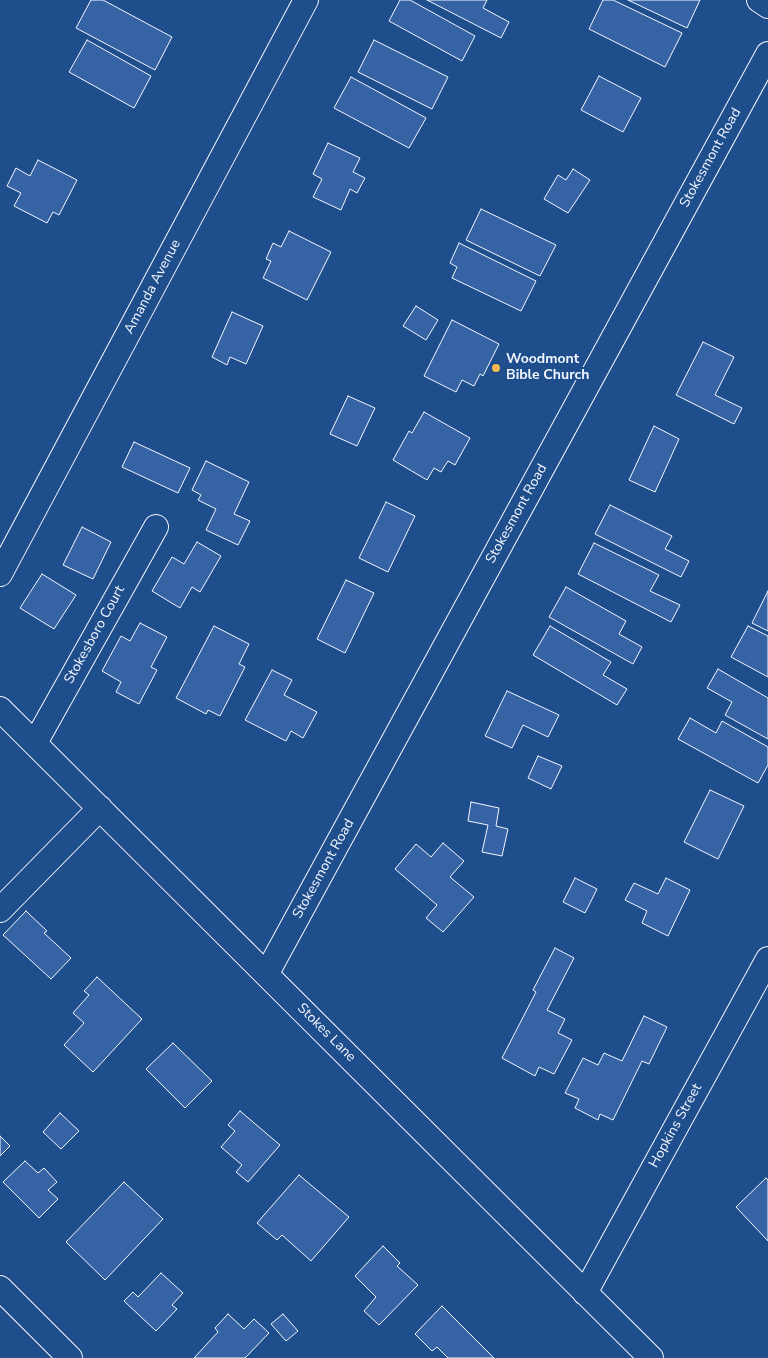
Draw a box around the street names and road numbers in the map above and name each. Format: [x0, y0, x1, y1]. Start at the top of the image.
street label: Stokesmont Road [677, 105, 745, 211]
street label: Amanda Avenue [121, 237, 185, 337]
street label: Stokesmont Road [483, 461, 551, 567]
street label: Stokesboro Court [61, 583, 129, 687]
street label: Stokesmont Road [290, 816, 358, 922]
street label: Stokes Lane [293, 1000, 359, 1066]
street label: Hopkins Street [646, 1081, 706, 1171]

